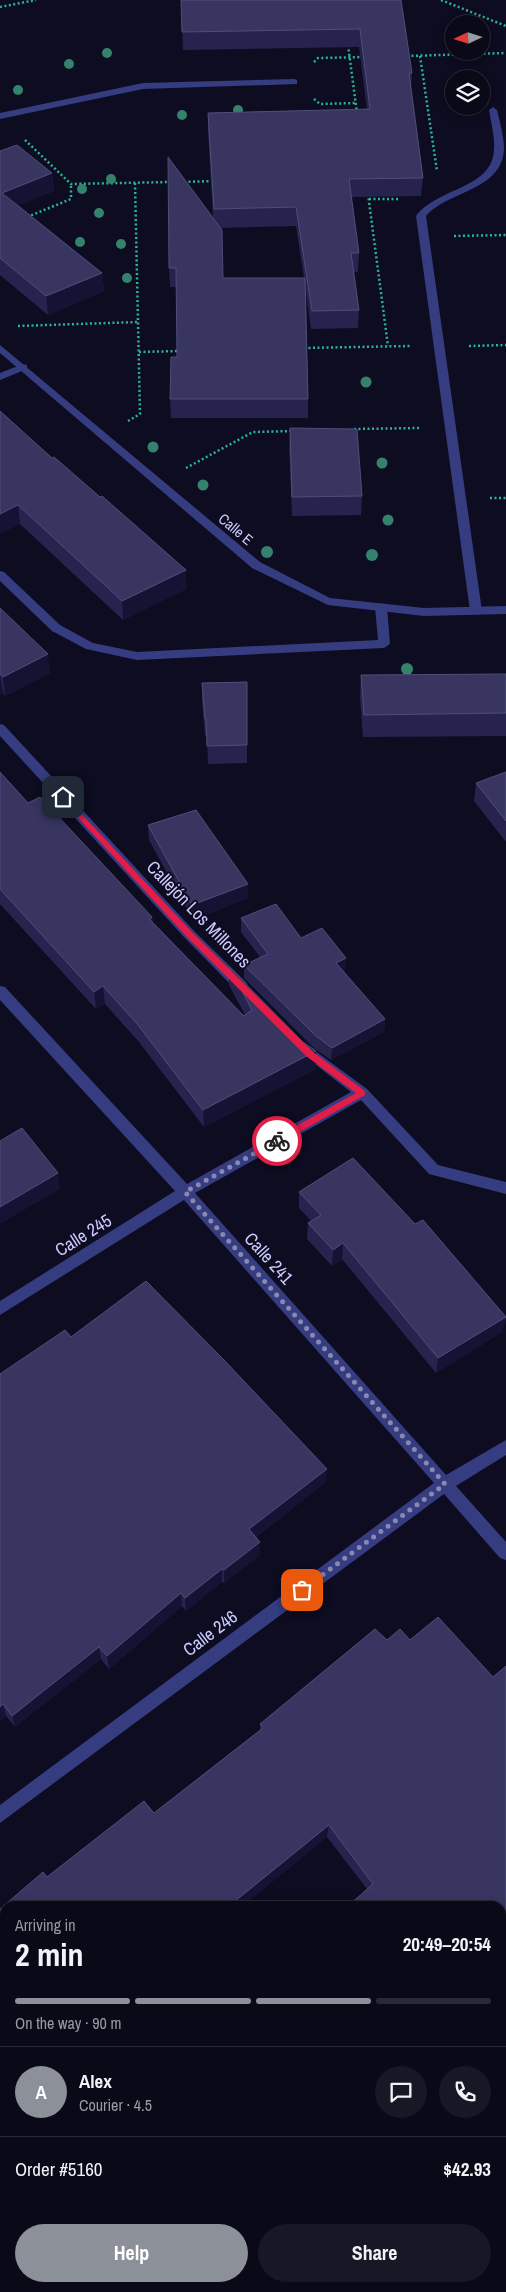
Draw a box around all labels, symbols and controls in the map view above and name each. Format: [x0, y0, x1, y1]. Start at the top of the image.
north arrow [445, 15, 490, 60]
map controls [445, 15, 490, 115]
button: layers [445, 70, 490, 115]
street label: Calle E [214, 508, 258, 550]
pin [42, 776, 84, 818]
icon: home [49, 783, 77, 811]
street label: Callejón Los Millones [141, 855, 257, 973]
courier [252, 1116, 302, 1166]
icon: bike [263, 1127, 291, 1155]
street label: Calle 245 [50, 1208, 116, 1262]
street label: Calle 241 [239, 1226, 300, 1290]
pin [281, 1569, 323, 1611]
icon: bag [288, 1576, 316, 1604]
street label: Calle 246 [178, 1604, 242, 1662]
text: Arriving in [15, 1914, 76, 1936]
text: 20:49–20:54 [403, 1931, 491, 1957]
text: 2 min [15, 1933, 84, 1976]
text: On the way · 90 m [15, 2012, 121, 2034]
button: chat [375, 2066, 427, 2118]
button: phone [439, 2066, 491, 2118]
text: Alex [79, 2068, 112, 2094]
text: A [35, 2079, 47, 2105]
text: Courier · 4.5 [79, 2094, 152, 2116]
text: Order #5160 [15, 2156, 102, 2182]
text: $42.93 [443, 2156, 491, 2182]
button: Help [15, 2224, 248, 2282]
button: Share [258, 2224, 491, 2282]

